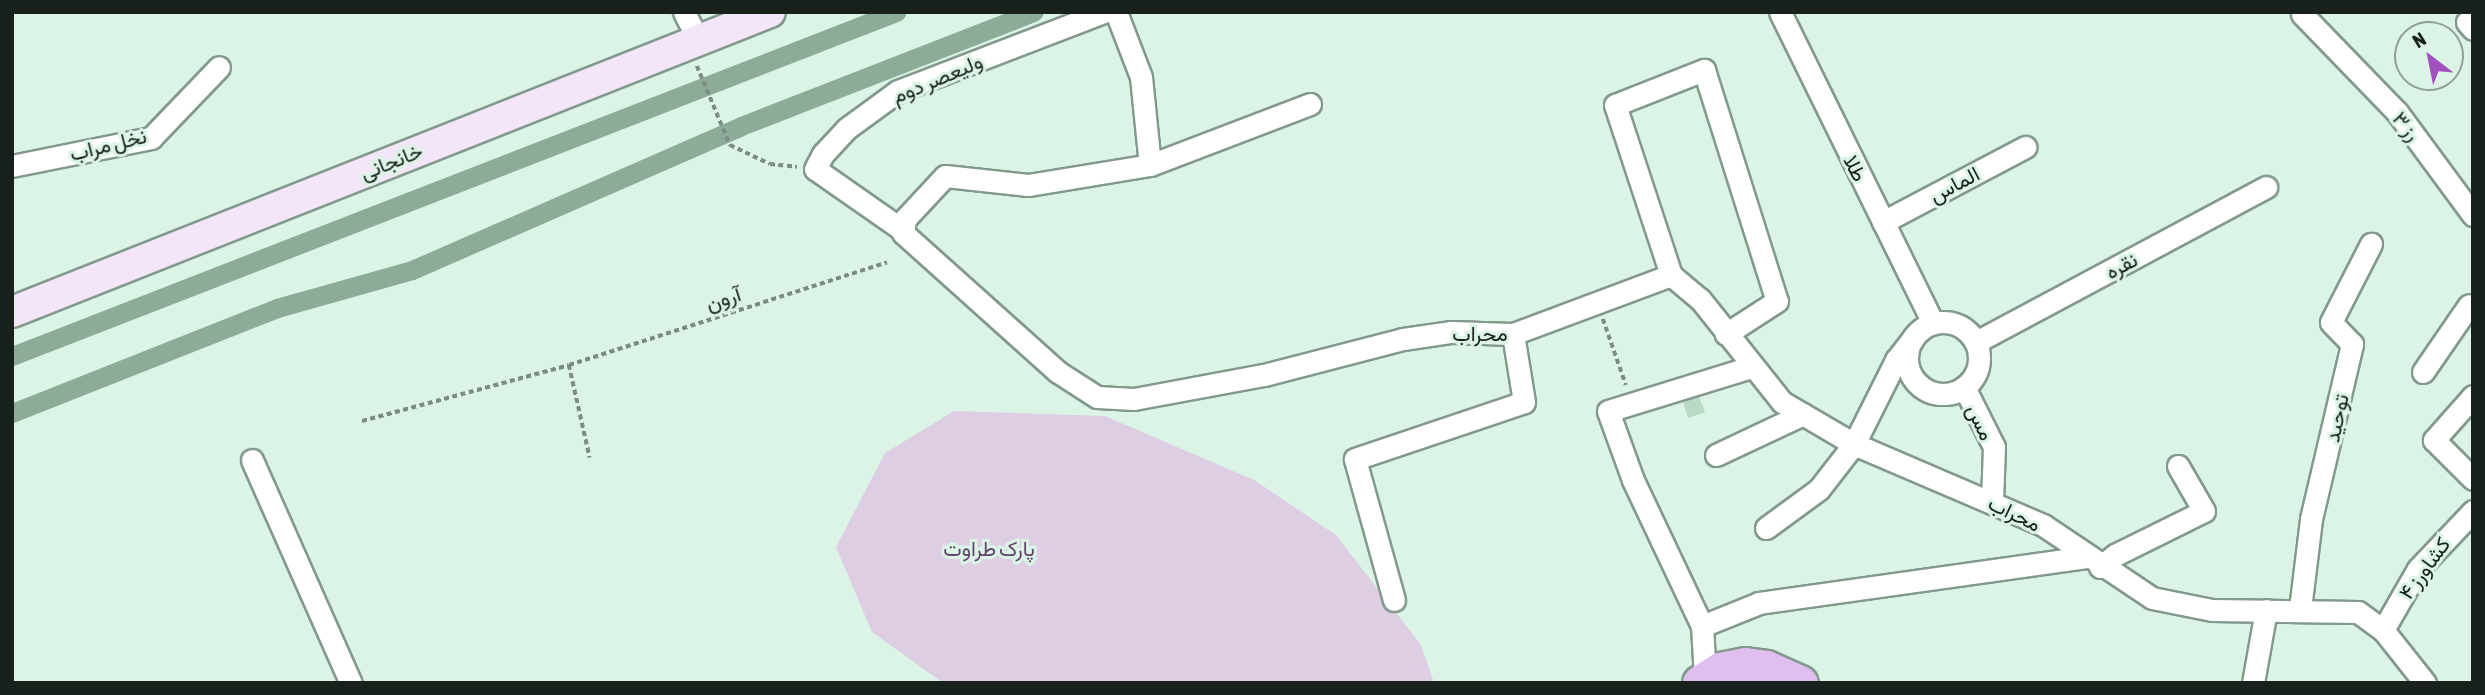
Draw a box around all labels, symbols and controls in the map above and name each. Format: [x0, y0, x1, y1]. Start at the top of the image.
north arrow [2394, 21, 2464, 91]
text: N [2408, 28, 2430, 52]
street label: ولیعصر دوم [888, 48, 986, 108]
street label: رز ۳ [2388, 106, 2426, 146]
street label: نخل مراب [67, 122, 149, 166]
street label: خانجانی [356, 137, 426, 185]
street label: طلا [1839, 151, 1873, 185]
street label: الماس [1925, 160, 1983, 208]
street label: نقره [2101, 246, 2141, 284]
street label: آرون [702, 281, 744, 315]
street label: محراب [1452, 320, 1508, 346]
street label: توحید [2319, 392, 2353, 444]
street label: مس [1962, 400, 2000, 444]
street label: محراب [1985, 490, 2045, 536]
street label: کشاورز ۴ [2393, 532, 2455, 604]
park label: پارک طراوت [943, 535, 1035, 561]

